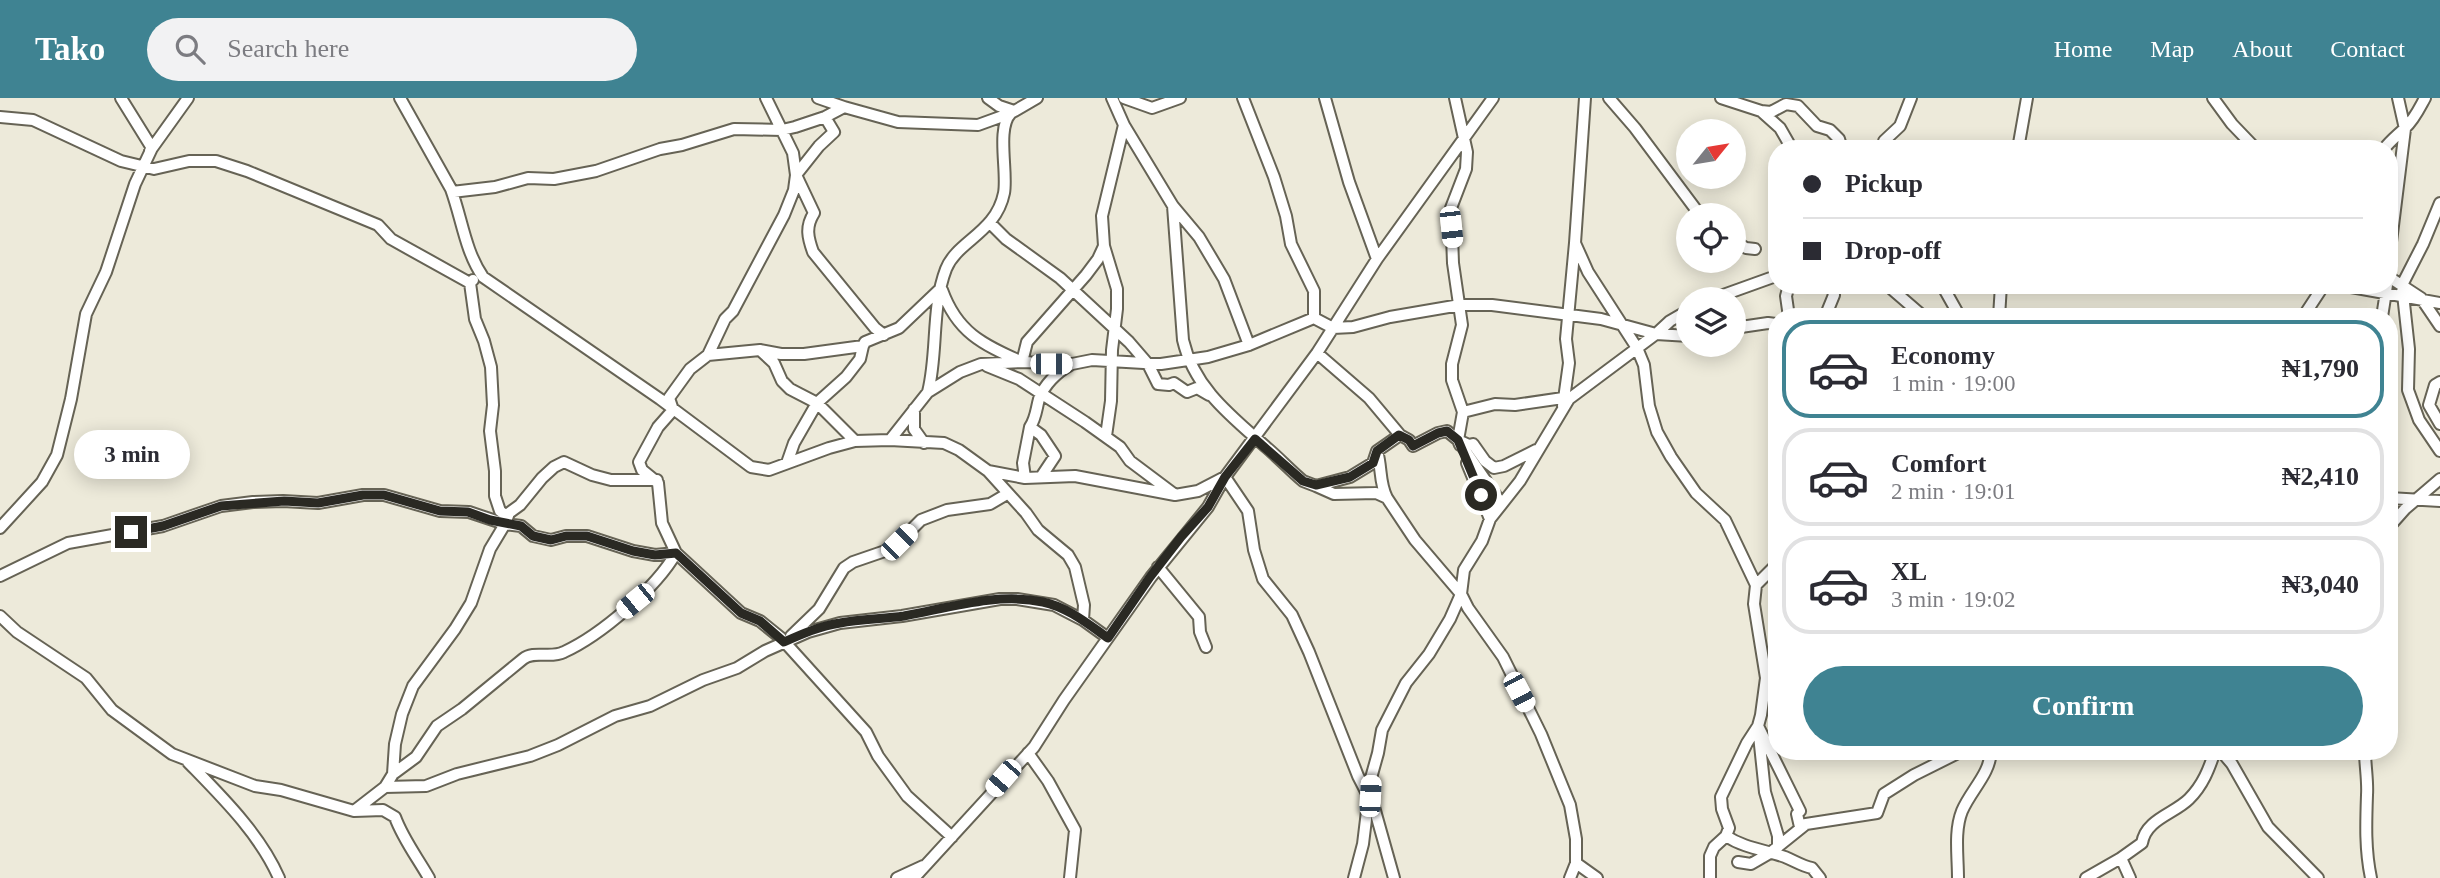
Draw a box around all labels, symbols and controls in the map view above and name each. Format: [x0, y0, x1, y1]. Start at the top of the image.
search box [147, 18, 637, 81]
icon: search [171, 30, 209, 68]
text: Tako [35, 31, 105, 67]
text: Search here [227, 34, 349, 63]
text: Home [2054, 36, 2112, 62]
text: Map [2150, 36, 2194, 62]
text: About [2232, 36, 2292, 62]
text: Contact [2330, 36, 2405, 62]
north arrow [1676, 119, 1746, 189]
map controls [1676, 119, 1746, 357]
text: Pickup [1845, 169, 1923, 198]
button: locate [1676, 203, 1746, 273]
car [1439, 205, 1464, 249]
text: Drop-off [1845, 236, 1941, 265]
button: layers [1676, 287, 1746, 357]
icon: car [1807, 338, 1870, 401]
text: Economy [1891, 341, 1995, 370]
car [1031, 354, 1073, 375]
text: ₦1,790 [2282, 354, 2359, 383]
text: 1 min · 19:00 [1891, 371, 2016, 396]
callout: 3 min [73, 430, 189, 480]
text: 3 min [104, 442, 160, 467]
icon: car [1807, 446, 1870, 509]
text: Comfort [1891, 449, 1986, 478]
text: ₦2,410 [2282, 462, 2359, 491]
route start [1465, 479, 1497, 511]
text: 2 min · 19:01 [1891, 479, 2016, 504]
route end [115, 516, 147, 548]
car [877, 520, 922, 564]
icon: car [1807, 554, 1870, 617]
text: XL [1891, 557, 1927, 586]
text: ₦3,040 [2282, 570, 2359, 599]
car [613, 580, 658, 622]
text: 3 min · 19:02 [1891, 587, 2016, 612]
button: Confirm [1803, 666, 2363, 746]
car [1500, 669, 1539, 715]
car [982, 755, 1025, 801]
car [1359, 774, 1382, 818]

